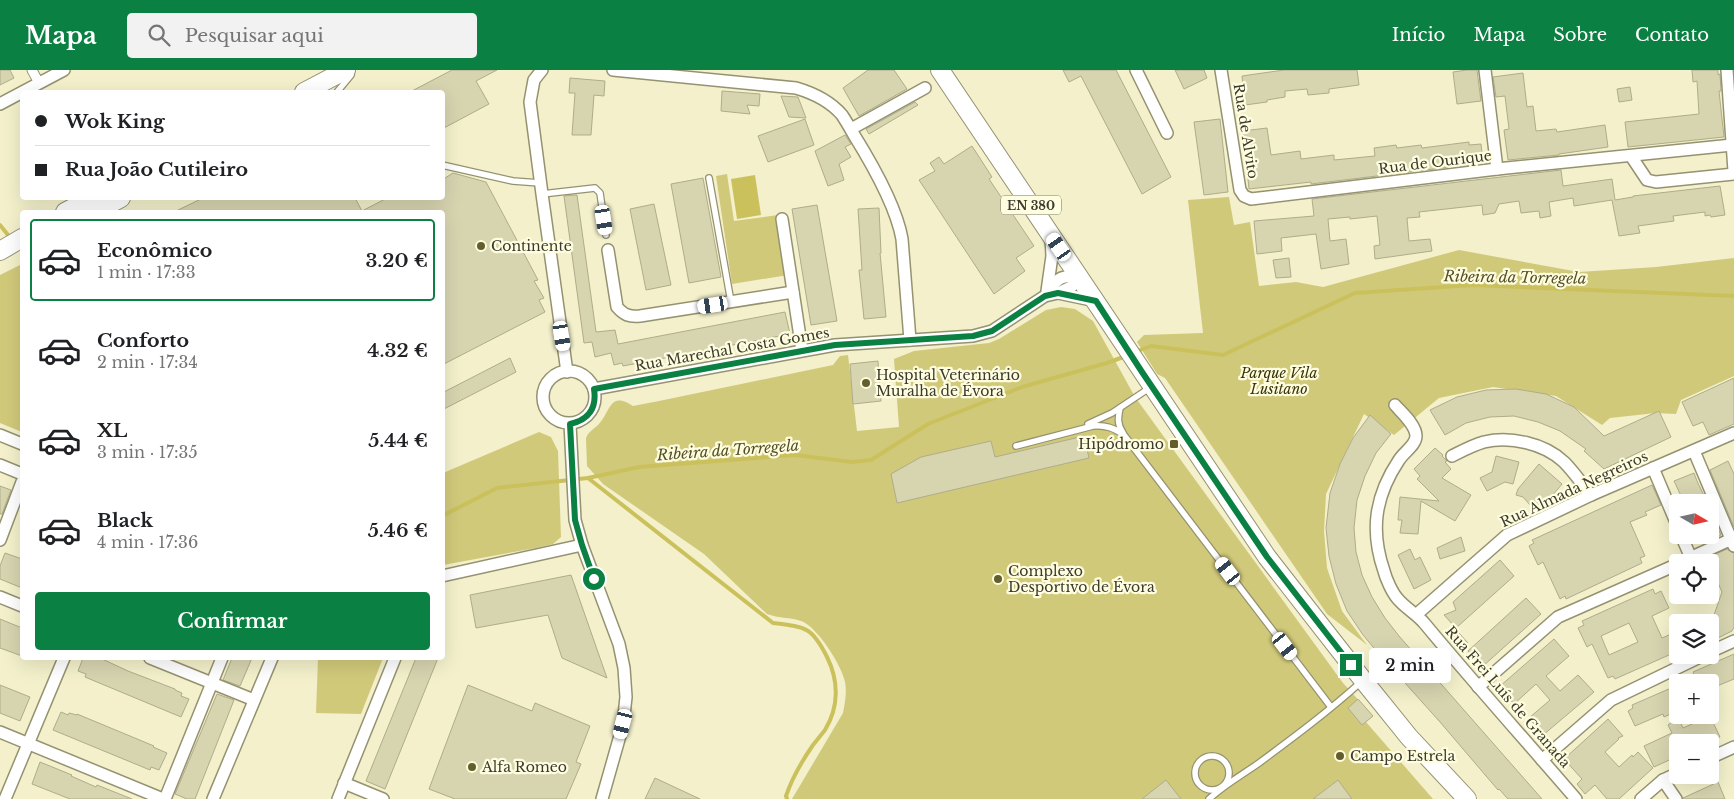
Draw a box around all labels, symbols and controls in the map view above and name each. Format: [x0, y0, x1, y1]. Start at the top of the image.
search box [127, 13, 477, 58]
text: Mapa [25, 21, 97, 50]
icon: search [145, 21, 173, 49]
text: Pesquisar aqui [185, 24, 324, 47]
text: Início [1392, 24, 1445, 46]
text: Mapa [1473, 24, 1525, 46]
text: Sobre [1553, 24, 1607, 46]
text: Contato [1635, 24, 1709, 46]
street label: Rua de Alvito [1230, 82, 1262, 180]
text: Wok King [65, 110, 165, 133]
street label: Rua de Ourique [1377, 146, 1493, 178]
text: Rua João Cutileiro [65, 158, 248, 181]
road number: EN 380 [1001, 196, 1061, 214]
car [594, 204, 613, 236]
car [1044, 230, 1073, 264]
place label: Continente [491, 237, 572, 255]
icon: car [37, 238, 82, 283]
text: Econômico [97, 239, 212, 262]
marker: Continente [475, 240, 487, 252]
text: 3.20 € [365, 249, 428, 272]
text: 1 min · 17:33 [97, 262, 196, 282]
water label: Ribeira da Torregela [1442, 266, 1587, 288]
car [697, 295, 728, 315]
car [552, 320, 571, 352]
street label: Rua Marechal Costa Gomes [633, 323, 831, 375]
icon: car [37, 328, 82, 373]
text: Conforto [97, 329, 189, 352]
text: 4.32 € [367, 339, 428, 362]
text: 2 min · 17:34 [97, 352, 198, 372]
park label: Parque Vila Lusitano [1240, 364, 1317, 398]
place label: Hospital Veterinário Muralha de Évora [876, 366, 1020, 400]
marker: Hospital Veterinário Muralha de Évora [860, 377, 872, 389]
icon: car [37, 418, 82, 463]
text: XL [97, 419, 127, 442]
text: 5.44 € [368, 429, 428, 452]
place label: Hipódromo [1078, 435, 1164, 453]
water label: Ribeira da Torregela [655, 436, 800, 465]
marker: Hipódromo [1168, 438, 1180, 450]
text: 3 min · 17:35 [97, 442, 198, 462]
street label: Rua Almada Negreiros [1497, 447, 1651, 531]
north arrow [1669, 494, 1719, 544]
map controls [1669, 494, 1719, 784]
icon: car [37, 508, 82, 553]
text: Black [97, 509, 153, 532]
text: 5.46 € [368, 519, 428, 542]
text: 4 min · 17:36 [97, 532, 198, 552]
button: locate [1669, 554, 1719, 604]
car [1212, 555, 1243, 587]
place label: Complexo Desportivo de Évora [1008, 562, 1155, 596]
route start [583, 568, 605, 590]
marker: Complexo Desportivo de Évora [992, 573, 1004, 585]
button: Confirmar [35, 592, 430, 650]
button: layers [1669, 614, 1719, 664]
street label: Rua Frei Luís de Granada [1441, 622, 1575, 772]
car [1269, 630, 1300, 662]
callout: 2 min [1368, 648, 1451, 682]
route end [1340, 654, 1362, 676]
text: 2 min [1385, 655, 1435, 675]
button: + [1669, 674, 1719, 724]
car [612, 708, 633, 740]
button: − [1669, 734, 1719, 784]
place label: Campo Estrela [1350, 747, 1456, 765]
marker: Campo Estrela [1334, 750, 1346, 762]
place label: Alfa Romeo [481, 758, 567, 776]
marker: Alfa Romeo [466, 761, 478, 773]

